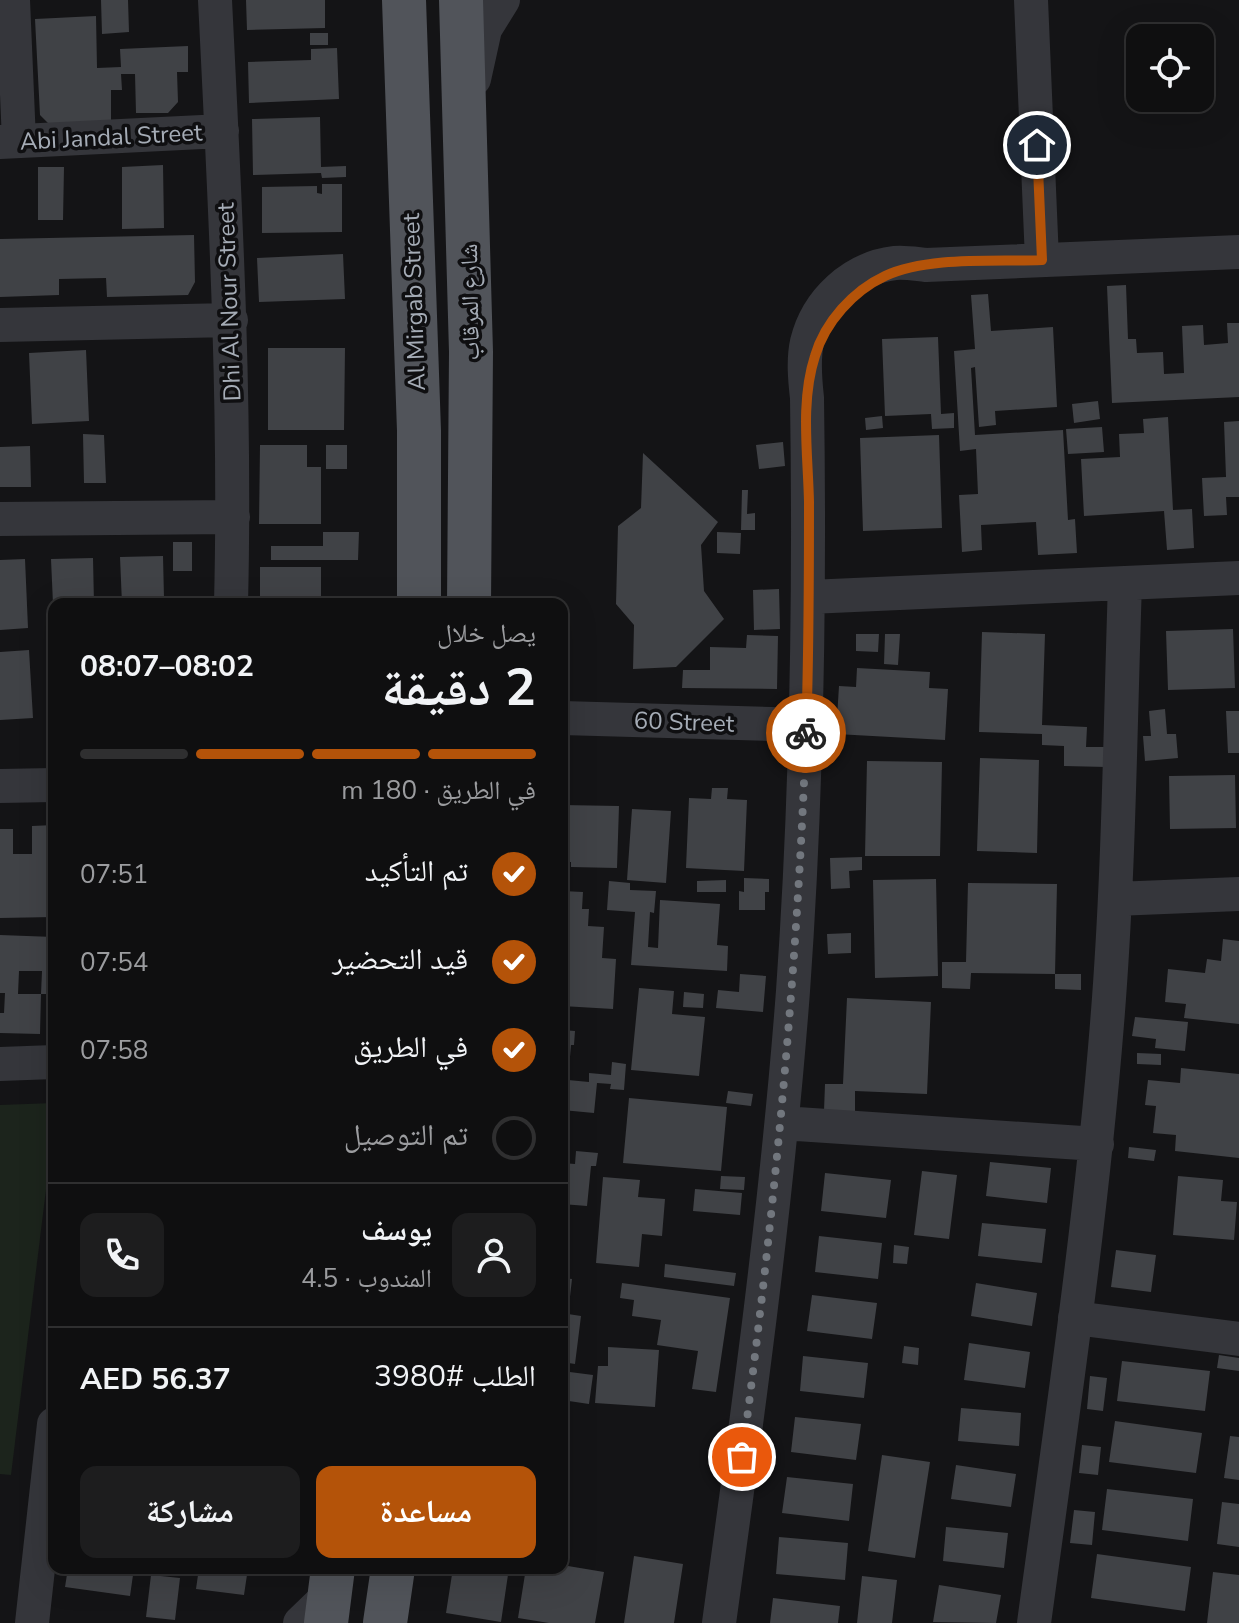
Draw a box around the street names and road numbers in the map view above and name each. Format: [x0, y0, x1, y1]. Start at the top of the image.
street label: Abi Jandal Street [19, 116, 204, 158]
street label: Dhi Al Nour Street [210, 202, 248, 402]
street label: Al Mirgab Street [395, 212, 433, 391]
street label: شارع المرقاب [453, 243, 487, 361]
street label: 60 Street [633, 704, 735, 740]

